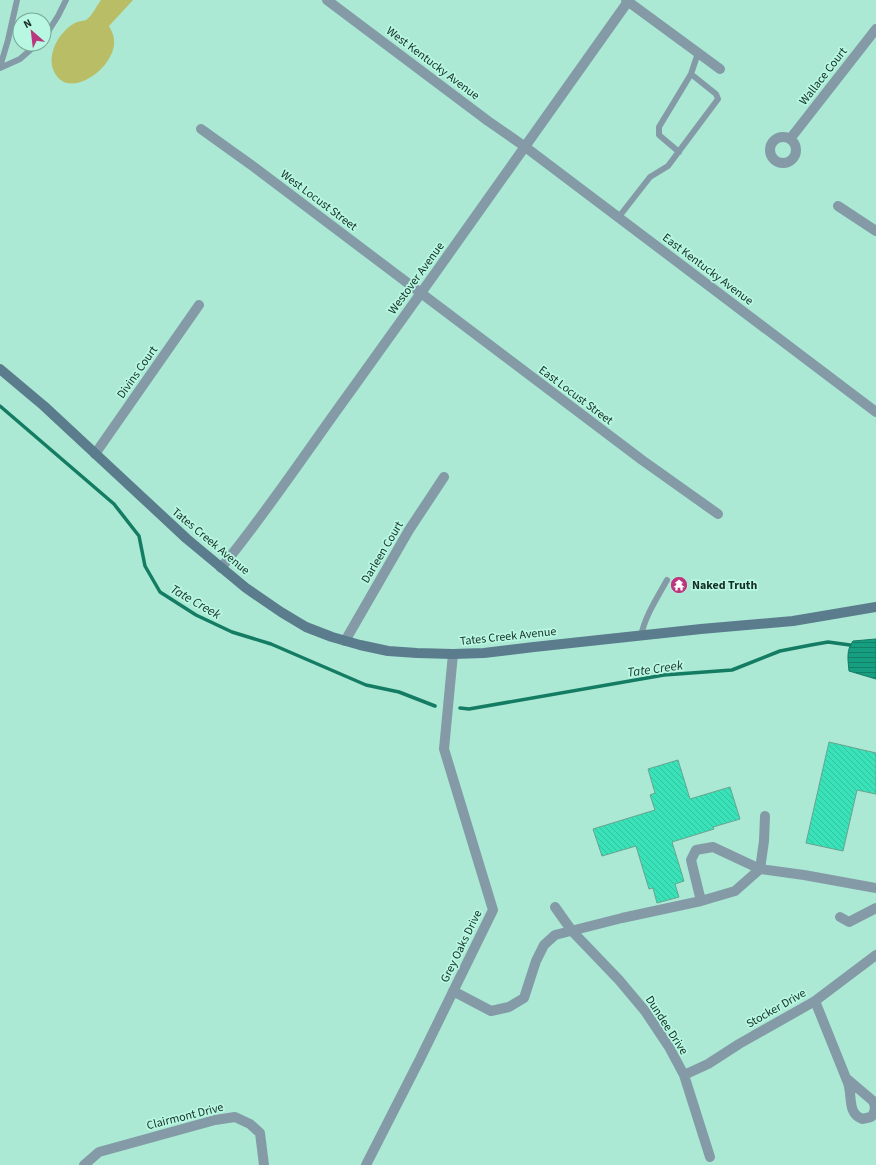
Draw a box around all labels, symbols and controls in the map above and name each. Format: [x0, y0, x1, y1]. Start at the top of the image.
north arrow [12, 12, 52, 52]
text: N [21, 15, 34, 32]
street label: West Kentucky Avenue [382, 23, 483, 104]
street label: Wallace Court [795, 44, 851, 109]
street label: West Locust Street [277, 166, 361, 235]
street label: East Kentucky Avenue [659, 230, 757, 309]
street label: Westover Avenue [384, 239, 448, 318]
street label: Divins Court [113, 342, 162, 402]
street label: East Locust Street [535, 362, 616, 429]
street label: Tates Creek Avenue [168, 504, 253, 579]
street label: Darleen Court [357, 518, 408, 586]
temple icon: Naked Truth [669, 575, 689, 595]
place label: Naked Truth [692, 577, 757, 594]
water label: Tate Creek [167, 580, 225, 624]
street label: Tates Creek Avenue [459, 623, 557, 650]
water label: Tate Creek [626, 656, 685, 682]
street label: Grey Oaks Drive [437, 907, 486, 985]
street label: Stocker Drive [743, 984, 809, 1032]
street label: Dundee Drive [641, 992, 692, 1058]
street label: Clairmont Drive [145, 1099, 225, 1134]

